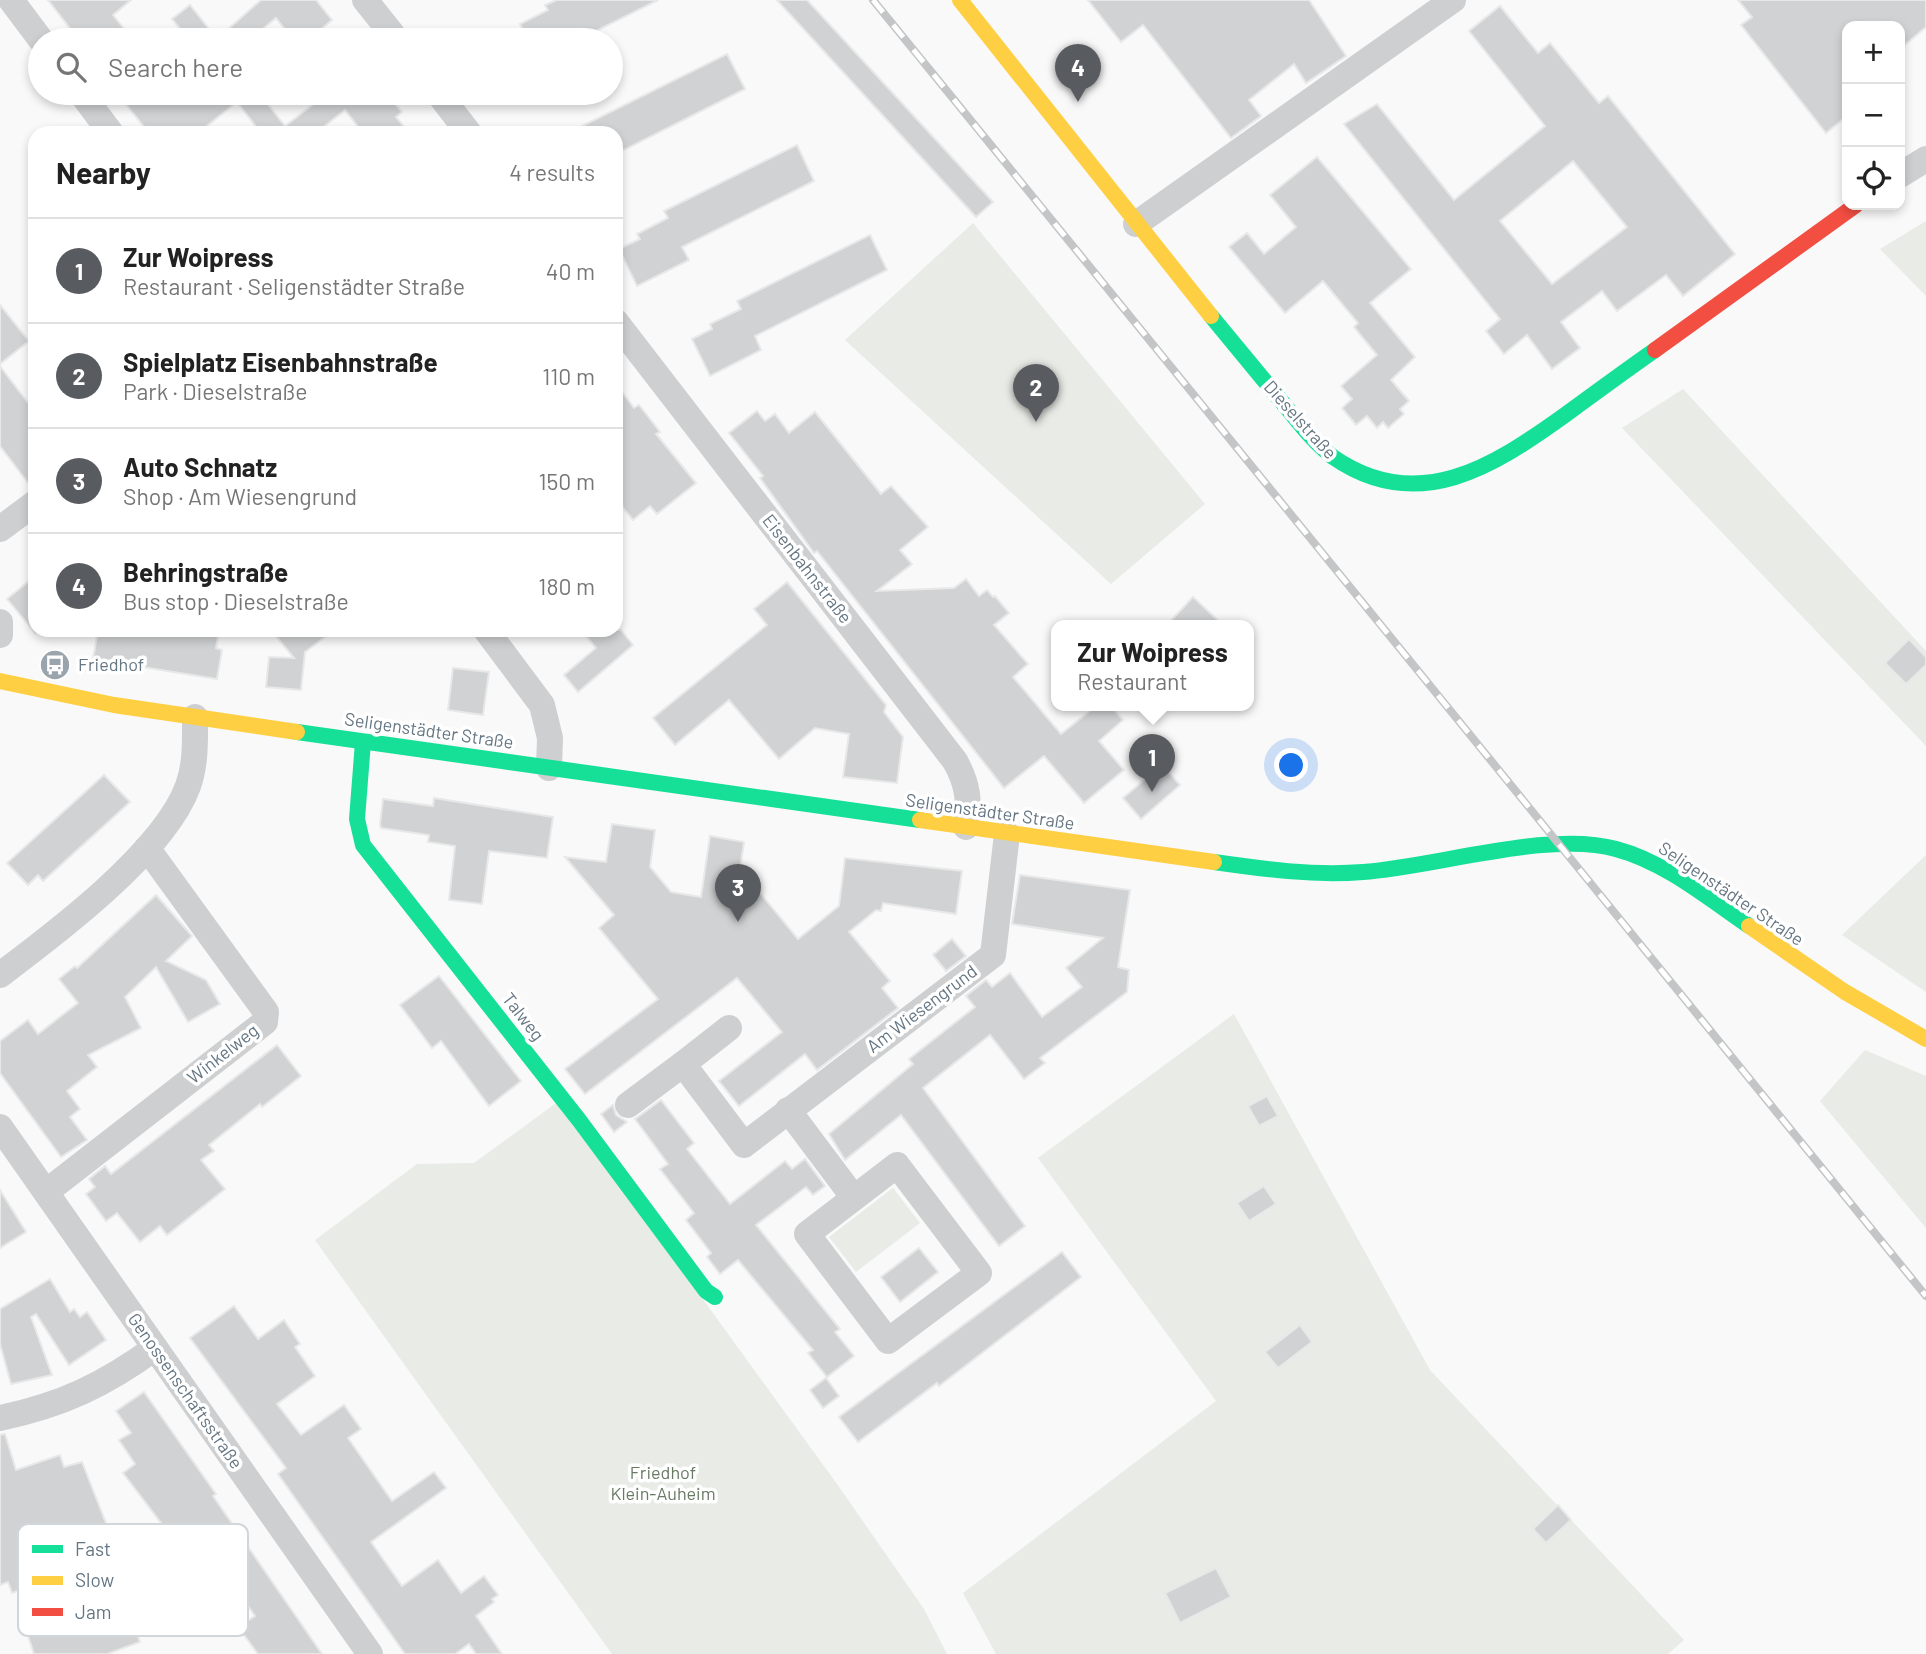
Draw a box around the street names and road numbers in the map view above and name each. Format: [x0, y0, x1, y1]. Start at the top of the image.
street label: Dieselstraße [1260, 376, 1342, 463]
street label: Eisenbahnstraße [758, 509, 857, 627]
street label: Seligenstädter Straße [343, 707, 515, 753]
street label: Seligenstädter Straße [904, 788, 1076, 834]
street label: Seligenstädter Straße [1655, 836, 1808, 950]
street label: Am Wiesengrund [862, 960, 981, 1057]
street label: Talweg [498, 988, 549, 1045]
street label: Winkelweg [182, 1019, 262, 1088]
street label: Genossenschaftsstraße [124, 1308, 248, 1473]

